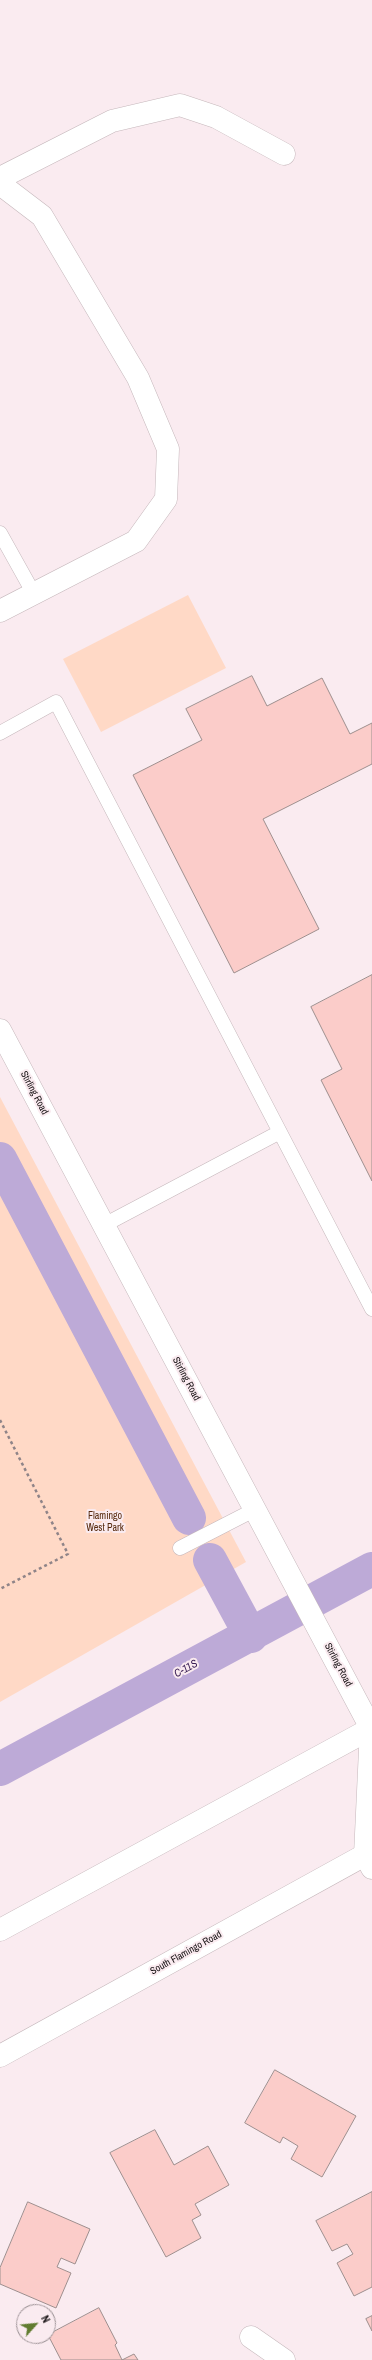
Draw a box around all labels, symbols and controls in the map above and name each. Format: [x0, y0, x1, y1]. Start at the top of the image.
street label: Stirling Road [17, 1069, 51, 1117]
street label: Stirling Road [169, 1355, 203, 1403]
park label: Flamingo West Park [86, 1510, 124, 1534]
street label: Stirling Road [321, 1641, 355, 1689]
water label: C-11S [172, 1657, 200, 1681]
street label: South Flamingo Road [148, 1928, 224, 1978]
north arrow [16, 2304, 56, 2344]
text: N [38, 2313, 54, 2325]

